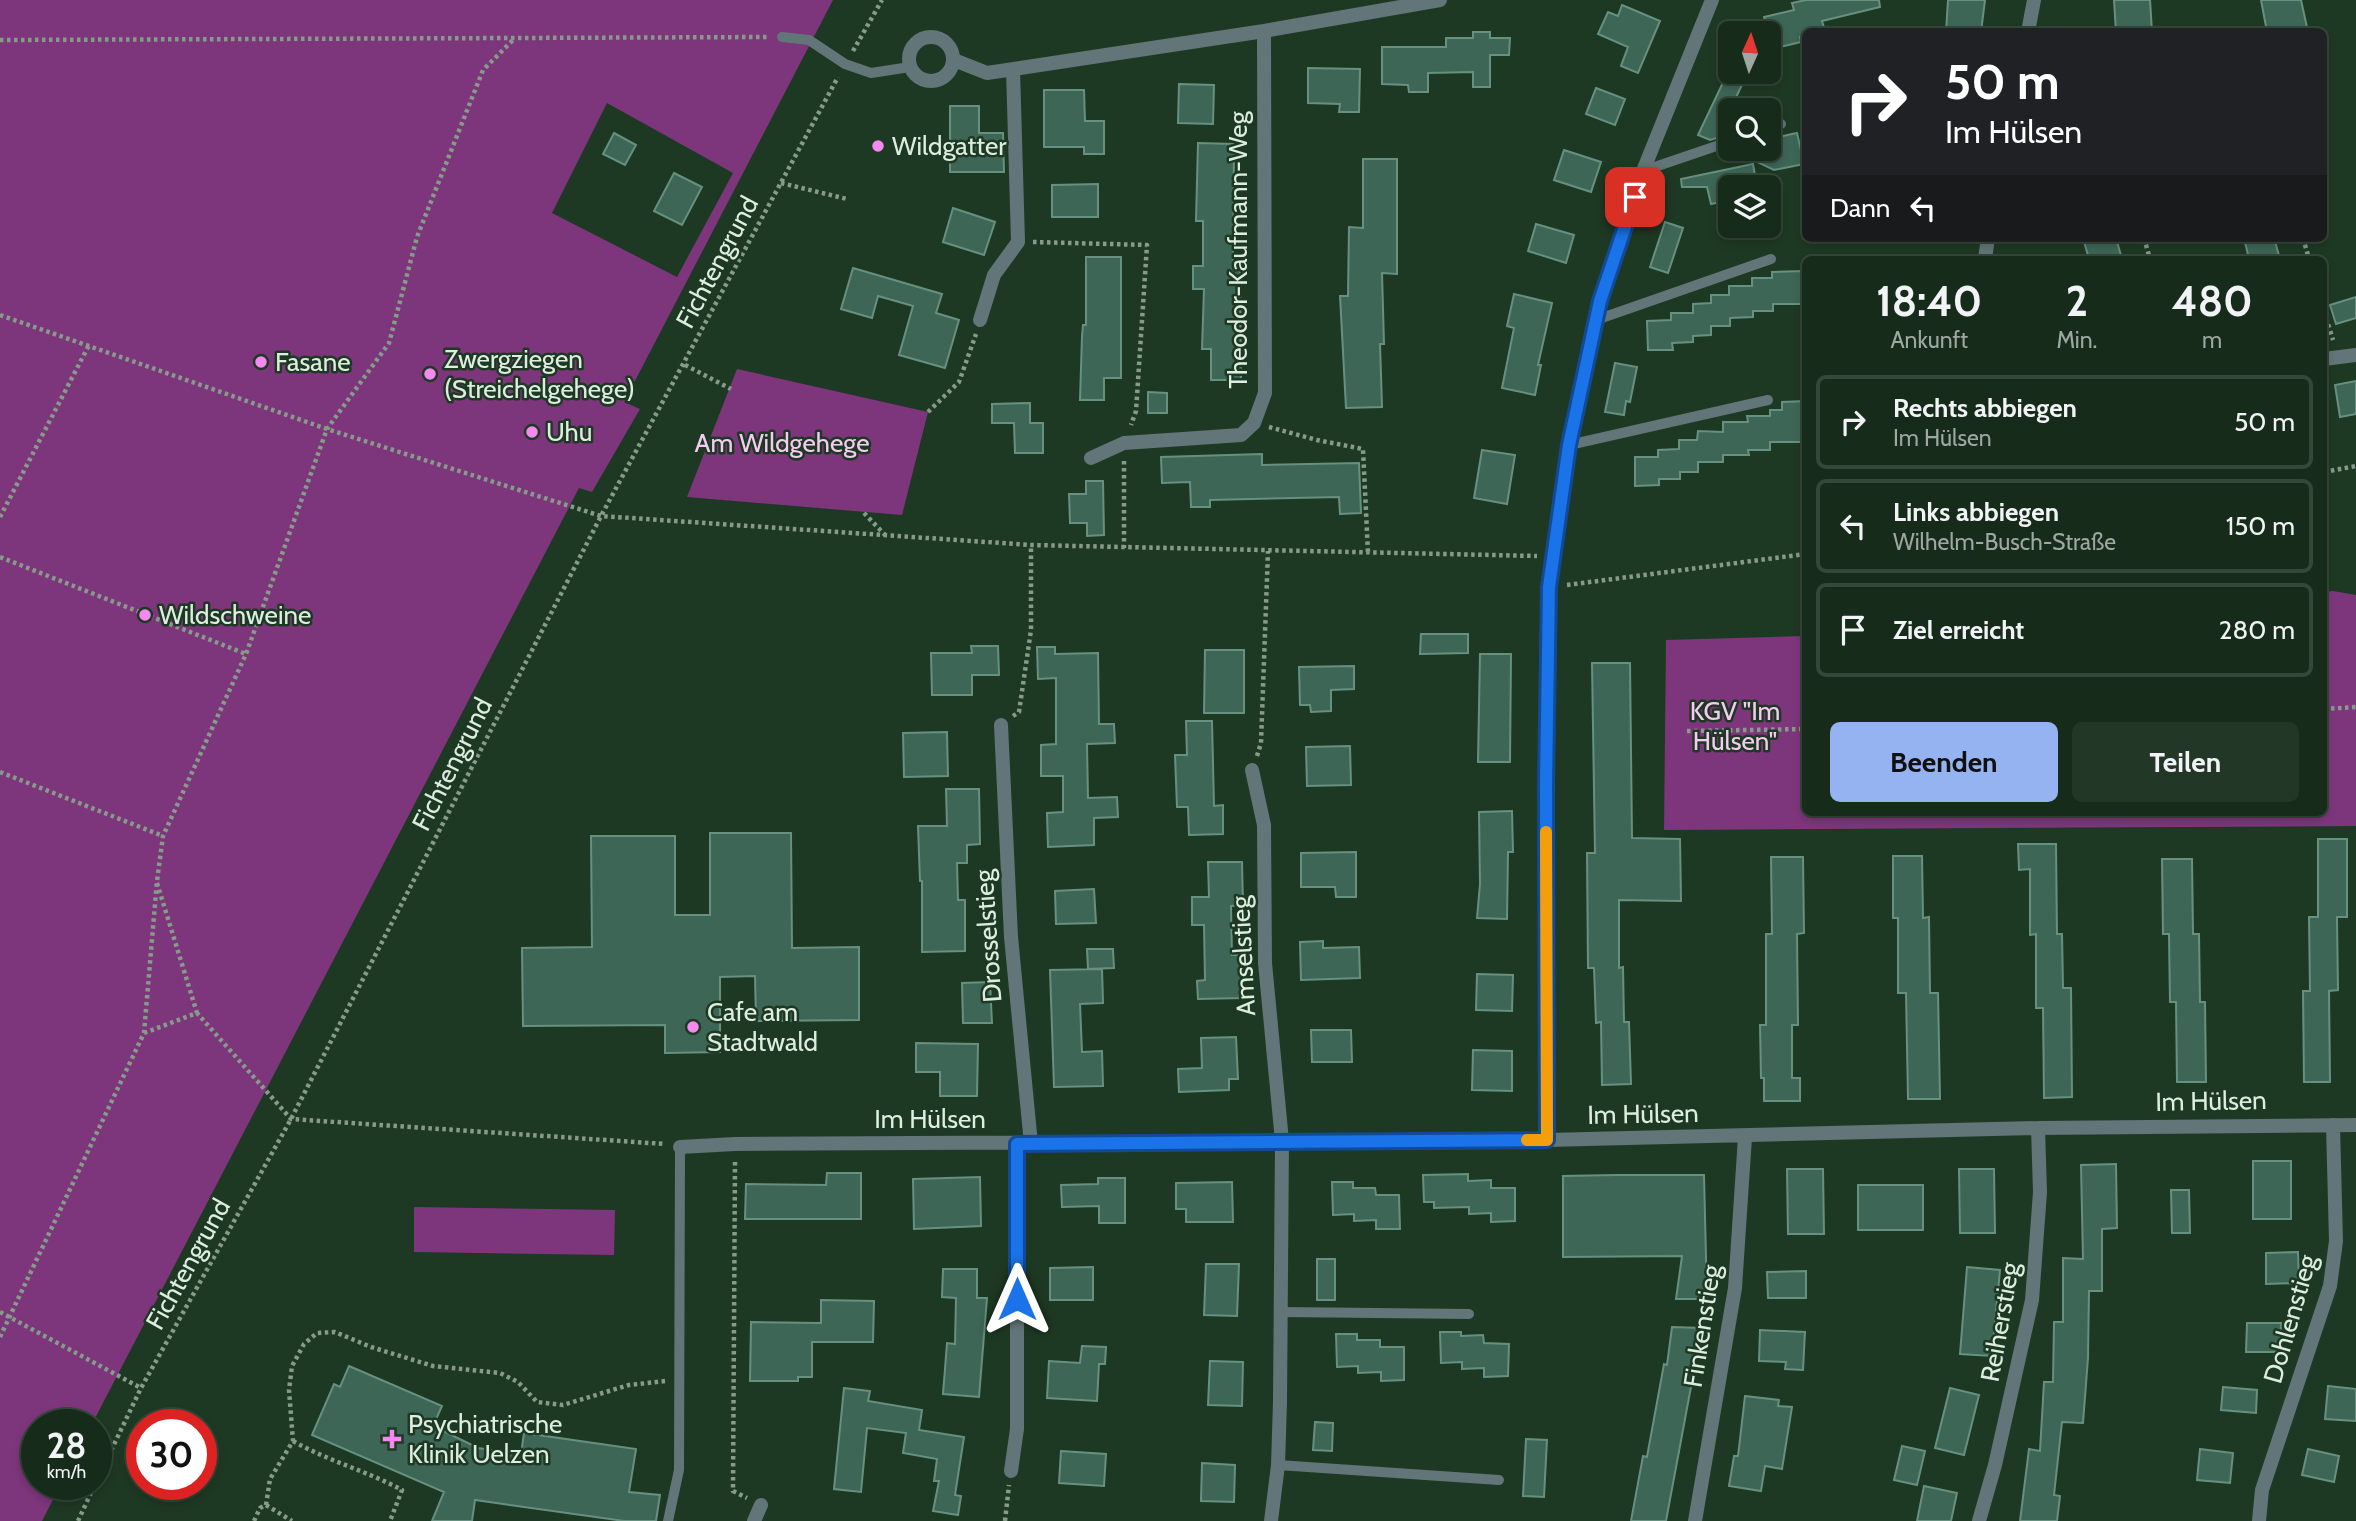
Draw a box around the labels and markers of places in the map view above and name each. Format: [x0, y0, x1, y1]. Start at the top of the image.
place label: Wildgatter [892, 130, 1007, 162]
marker: Wildgatter [870, 138, 886, 154]
pin [1605, 167, 1665, 227]
place label: Zwergziegen (Streichelgehege) [444, 343, 635, 405]
place label: Fasane [275, 346, 351, 378]
marker: Fasane [253, 354, 269, 370]
marker: Zwergziegen (Streichelgehege) [422, 366, 438, 382]
place label: Uhu [546, 416, 592, 448]
marker: Uhu [524, 424, 540, 440]
place label: Wildschweine [159, 599, 311, 631]
marker: Wildschweine [137, 607, 153, 623]
place label: Cafe am Stadtwald [707, 996, 818, 1058]
marker: Cafe am Stadtwald [685, 1019, 701, 1035]
place label: Psychiatrische Klinik Uelzen [408, 1408, 562, 1470]
marker: Psychiatrische Klinik Uelzen [382, 1429, 402, 1449]

